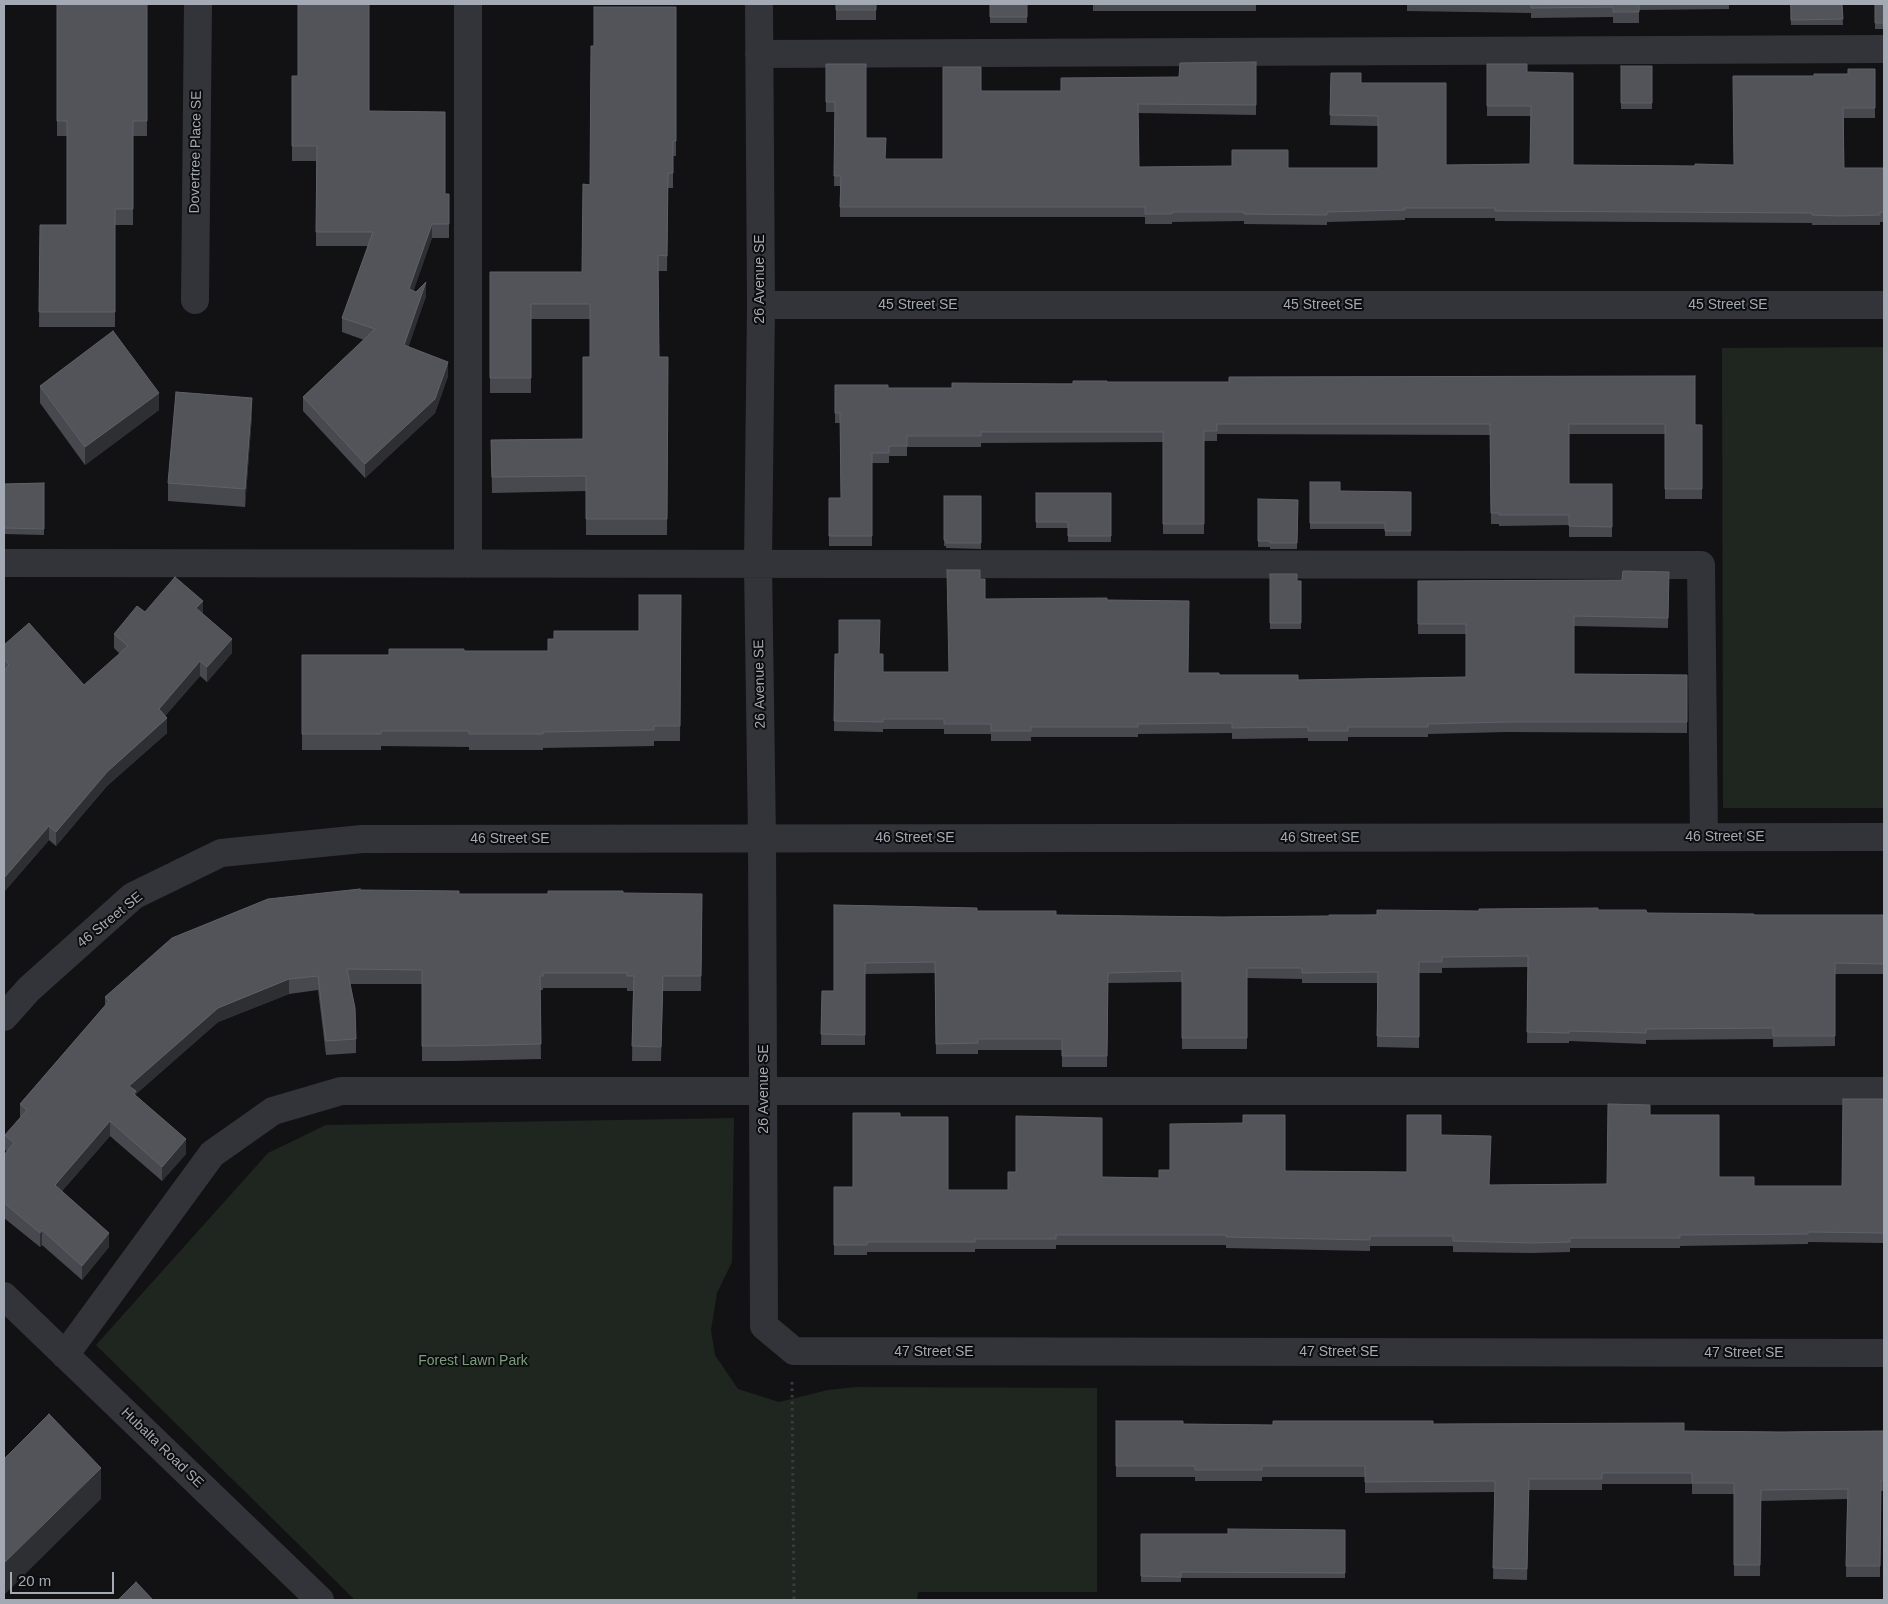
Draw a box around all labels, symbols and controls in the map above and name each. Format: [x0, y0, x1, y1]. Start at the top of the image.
street label: Dovertree Place SE [187, 90, 205, 214]
street label: 26 Avenue SE [752, 234, 768, 324]
street label: 45 Street SE [878, 297, 958, 313]
street label: 45 Street SE [1283, 297, 1363, 313]
street label: 45 Street SE [1688, 297, 1768, 313]
street label: 26 Avenue SE [751, 639, 769, 729]
street label: 46 Street SE [1685, 829, 1765, 845]
street label: 46 Street SE [875, 830, 955, 846]
street label: 46 Street SE [1280, 830, 1360, 846]
street label: 46 Street SE [470, 831, 550, 847]
street label: 46 Street SE [74, 888, 146, 952]
street label: 26 Avenue SE [756, 1044, 772, 1134]
street label: 47 Street SE [894, 1344, 974, 1360]
street label: 47 Street SE [1299, 1344, 1379, 1360]
street label: 47 Street SE [1704, 1345, 1784, 1361]
park label: Forest Lawn Park [418, 1353, 528, 1369]
street label: Hubalta Road SE [117, 1404, 207, 1492]
scale bar [12, 1562, 116, 1594]
text: 20 m [18, 1572, 51, 1589]

